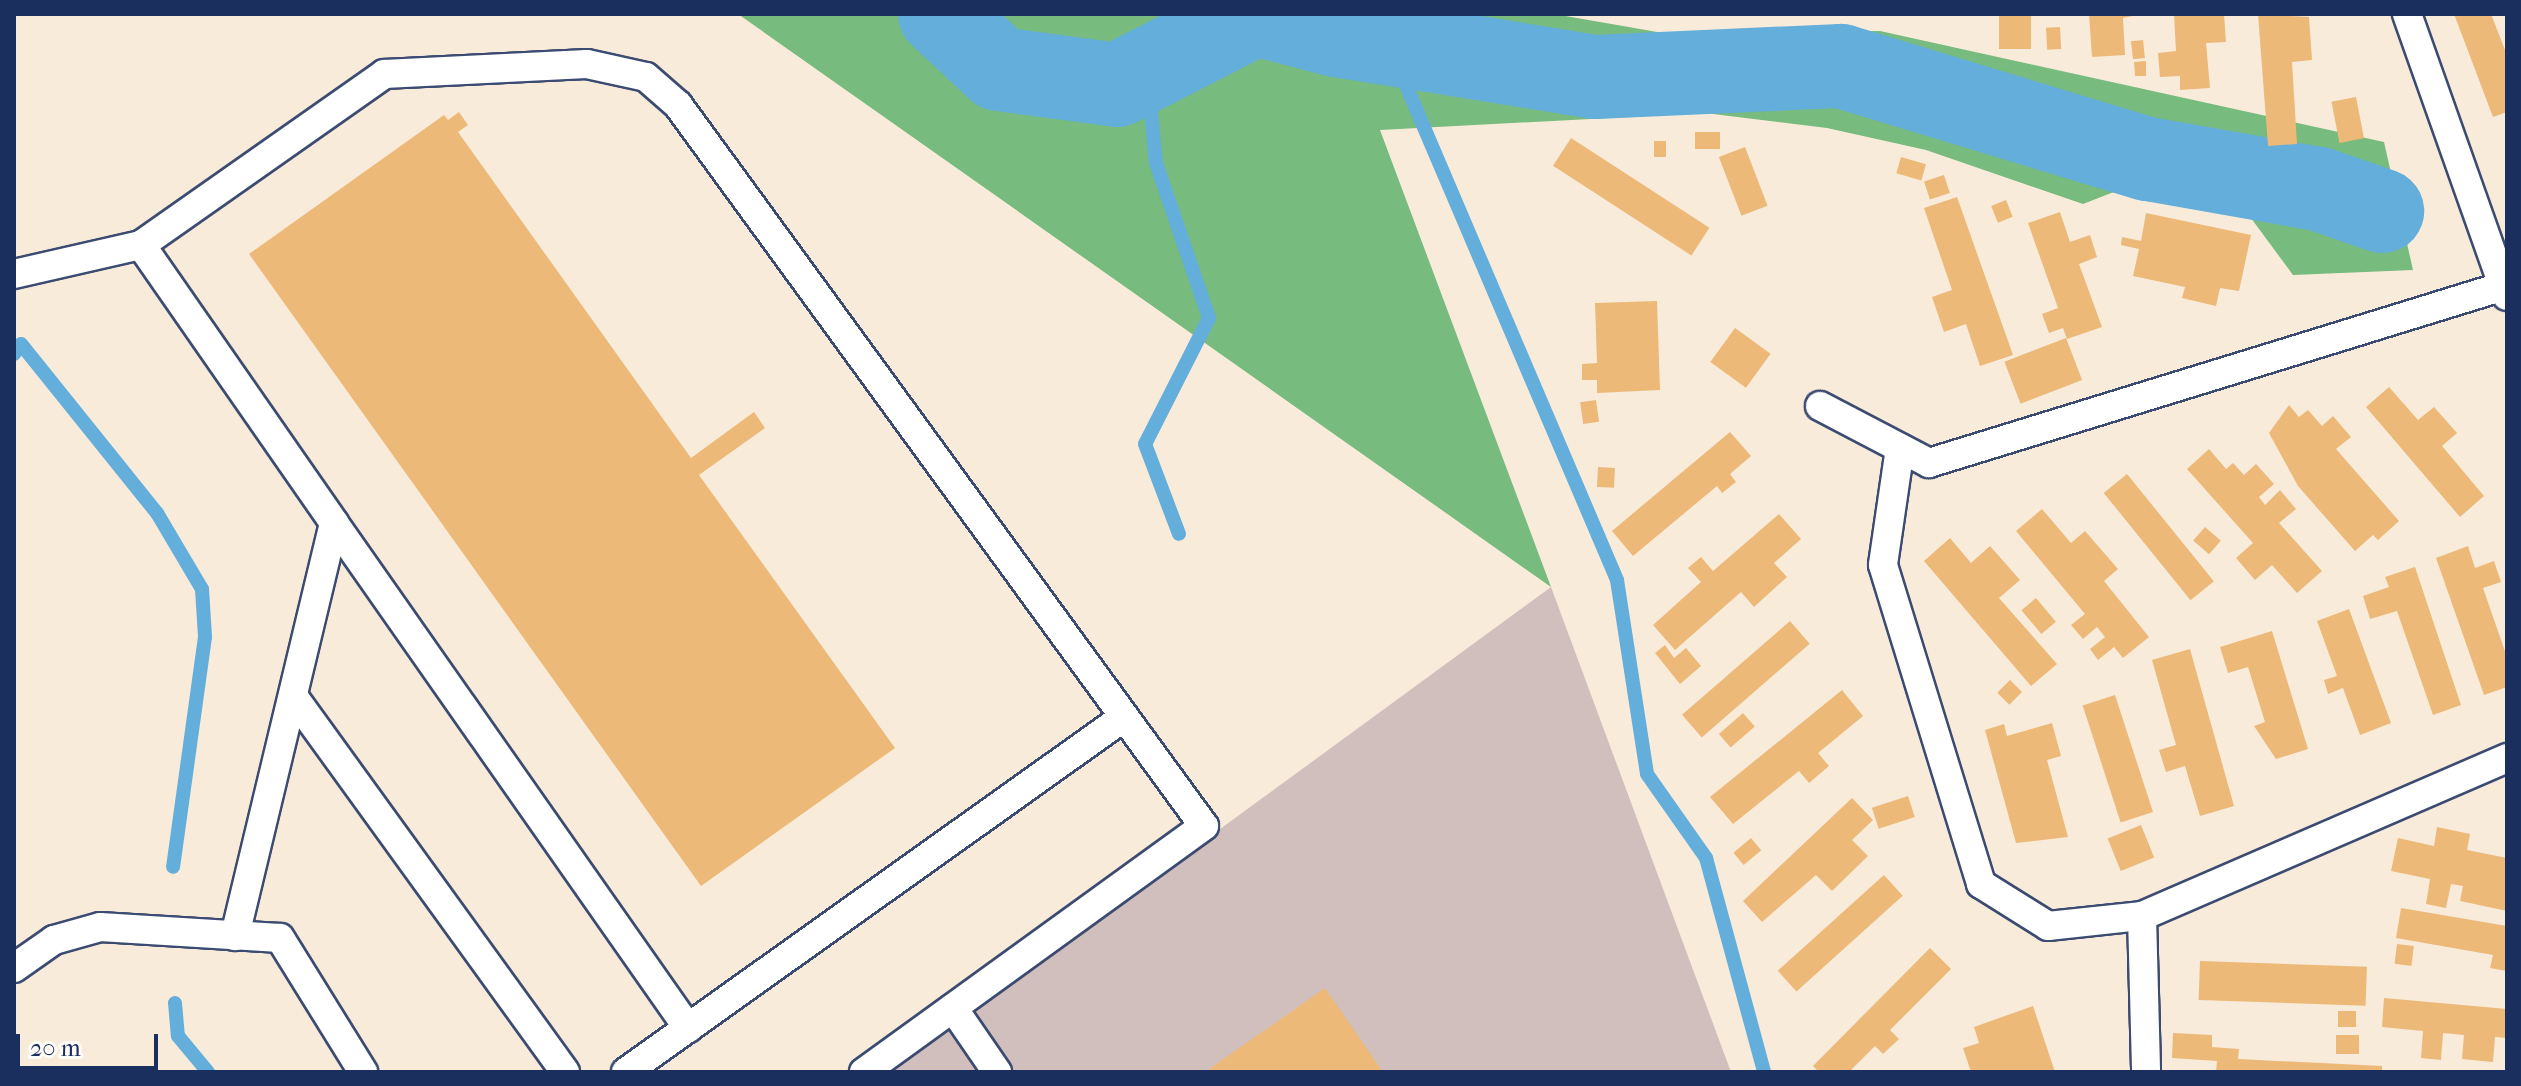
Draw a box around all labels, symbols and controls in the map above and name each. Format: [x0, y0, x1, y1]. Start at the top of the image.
scale bar [20, 1018, 162, 1068]
text: 20 m [30, 1034, 81, 1062]

